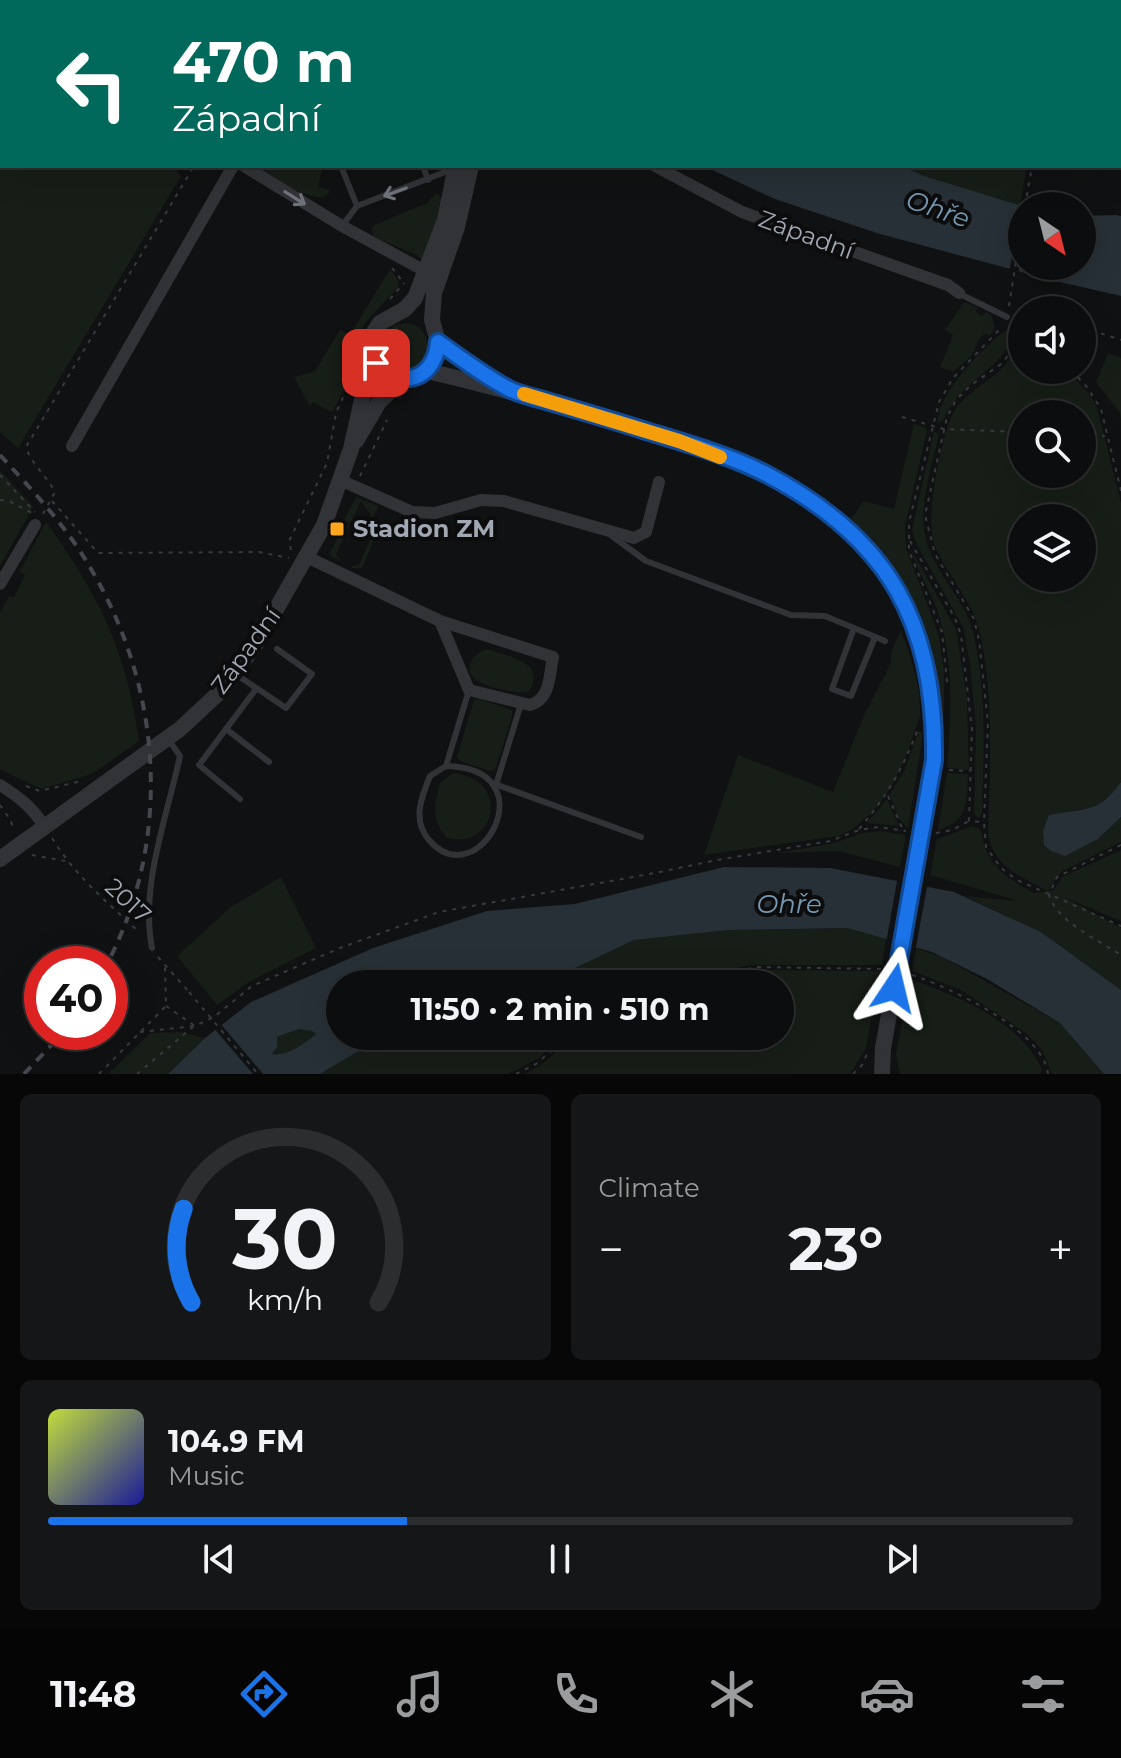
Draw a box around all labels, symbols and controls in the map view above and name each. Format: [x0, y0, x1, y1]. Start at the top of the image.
text: 470 m [172, 28, 354, 96]
icon: left [40, 32, 144, 136]
text: Západní [172, 96, 321, 140]
water label: Ohře [902, 183, 974, 235]
one-way arrow [383, 186, 408, 200]
one-way arrow [283, 190, 306, 206]
north arrow [1008, 192, 1096, 280]
map controls [1008, 192, 1096, 592]
street label: Západní [755, 204, 859, 266]
button: sound [1008, 296, 1096, 384]
pin [342, 329, 410, 397]
icon: arrive [354, 341, 398, 385]
button: search [1008, 400, 1096, 488]
button: layers [1008, 504, 1096, 592]
place label: Stadion ZM [353, 514, 495, 543]
marker: Stadion ZM [328, 520, 346, 538]
street label: Západní [205, 601, 287, 699]
street label: 2017 [99, 872, 157, 929]
water label: Ohře [756, 888, 822, 920]
speed limit sign: 40 [24, 946, 128, 1050]
position arrow [852, 946, 936, 1030]
text: 11:50 · 2 min · 510 m [410, 991, 710, 1028]
text: Climate [599, 1172, 700, 1204]
text: 30 [231, 1188, 338, 1290]
text: 23° [788, 1212, 883, 1285]
text: − [599, 1222, 624, 1276]
text: + [1048, 1222, 1073, 1276]
text: km/h [247, 1282, 323, 1317]
text: 104.9 FM [168, 1423, 305, 1460]
text: Music [168, 1460, 245, 1492]
icon: previous [197, 1537, 241, 1581]
icon: pause [538, 1537, 582, 1581]
icon: next [880, 1537, 924, 1581]
icon: directions [236, 1666, 292, 1722]
icon: music [392, 1666, 448, 1722]
icon: phone [548, 1666, 604, 1722]
icon: climate [704, 1666, 760, 1722]
icon: car [859, 1666, 915, 1722]
icon: filters [1015, 1666, 1071, 1722]
text: 11:48 [50, 1672, 136, 1716]

